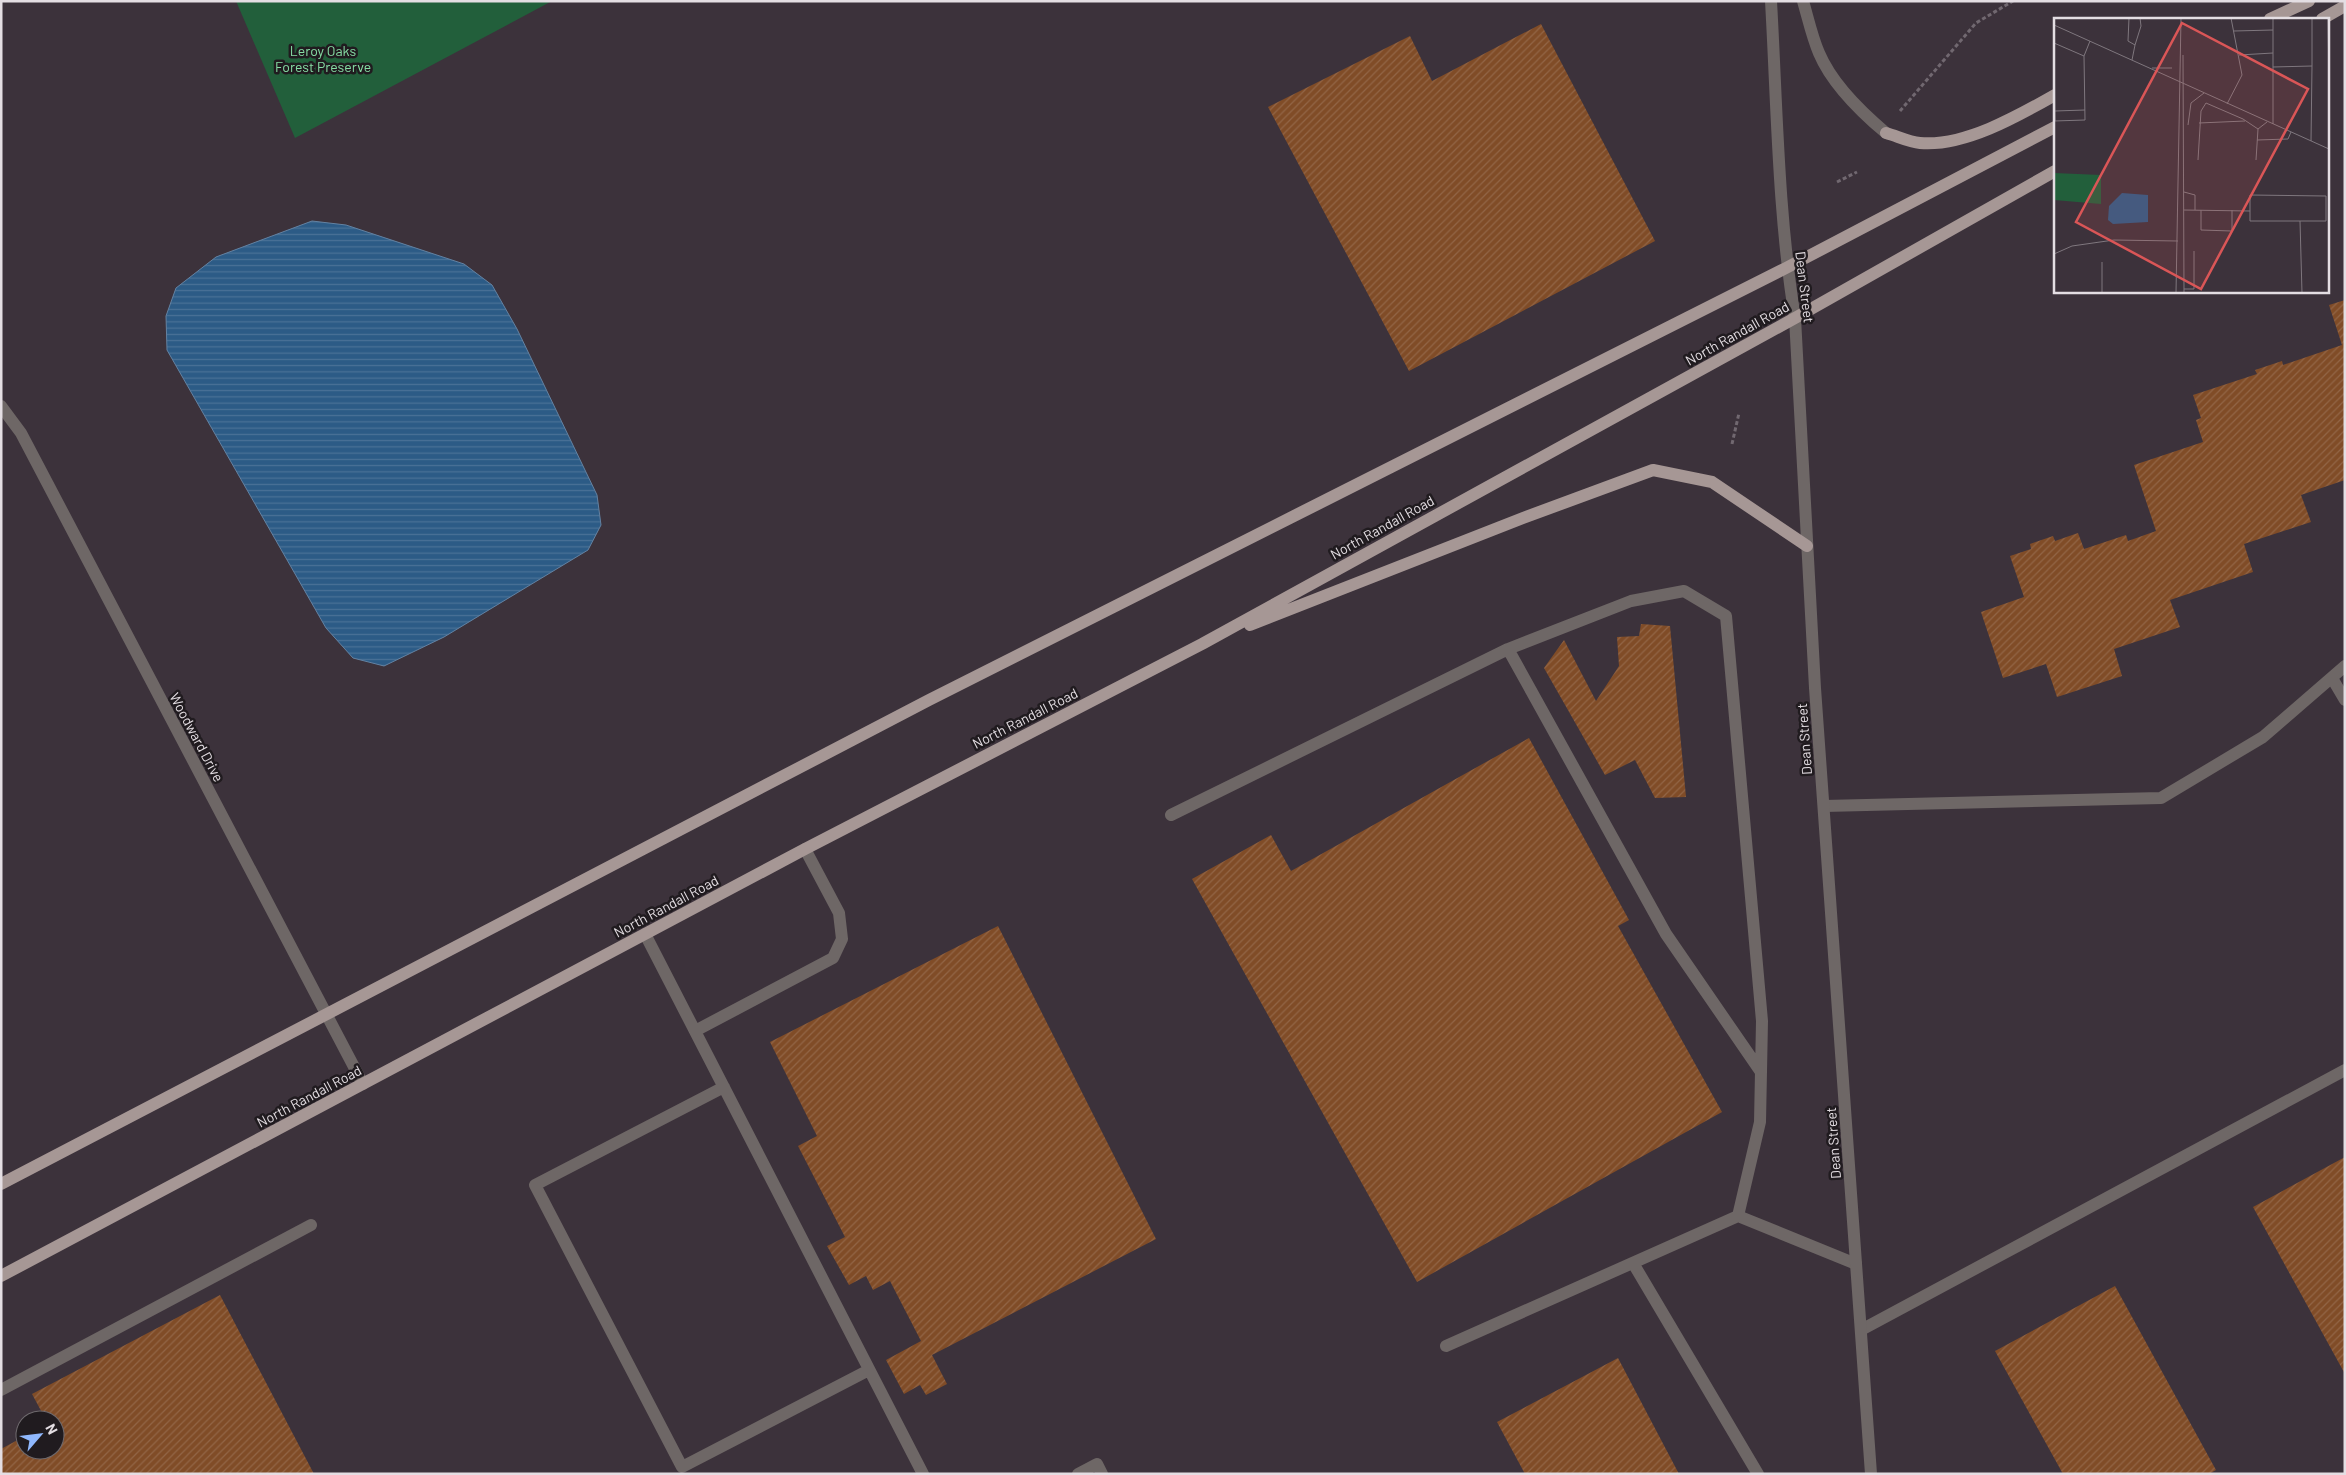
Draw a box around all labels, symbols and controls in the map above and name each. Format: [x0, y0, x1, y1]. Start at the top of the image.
inset map [2054, 18, 2328, 292]
park label: Leroy Oaks Forest Preserve [275, 42, 371, 75]
street label: Dean Street [1792, 250, 1818, 324]
street label: North Randall Road [1682, 297, 1792, 369]
street label: North Randall Road [1327, 491, 1437, 563]
street label: North Randall Road [969, 684, 1081, 752]
street label: Woodward Drive [166, 690, 228, 784]
street label: Dean Street [1793, 703, 1815, 775]
street label: North Randall Road [611, 871, 721, 941]
street label: North Randall Road [254, 1061, 364, 1131]
street label: Dean Street [1822, 1107, 1844, 1179]
north arrow [15, 1410, 65, 1460]
text: N [42, 1421, 62, 1437]

